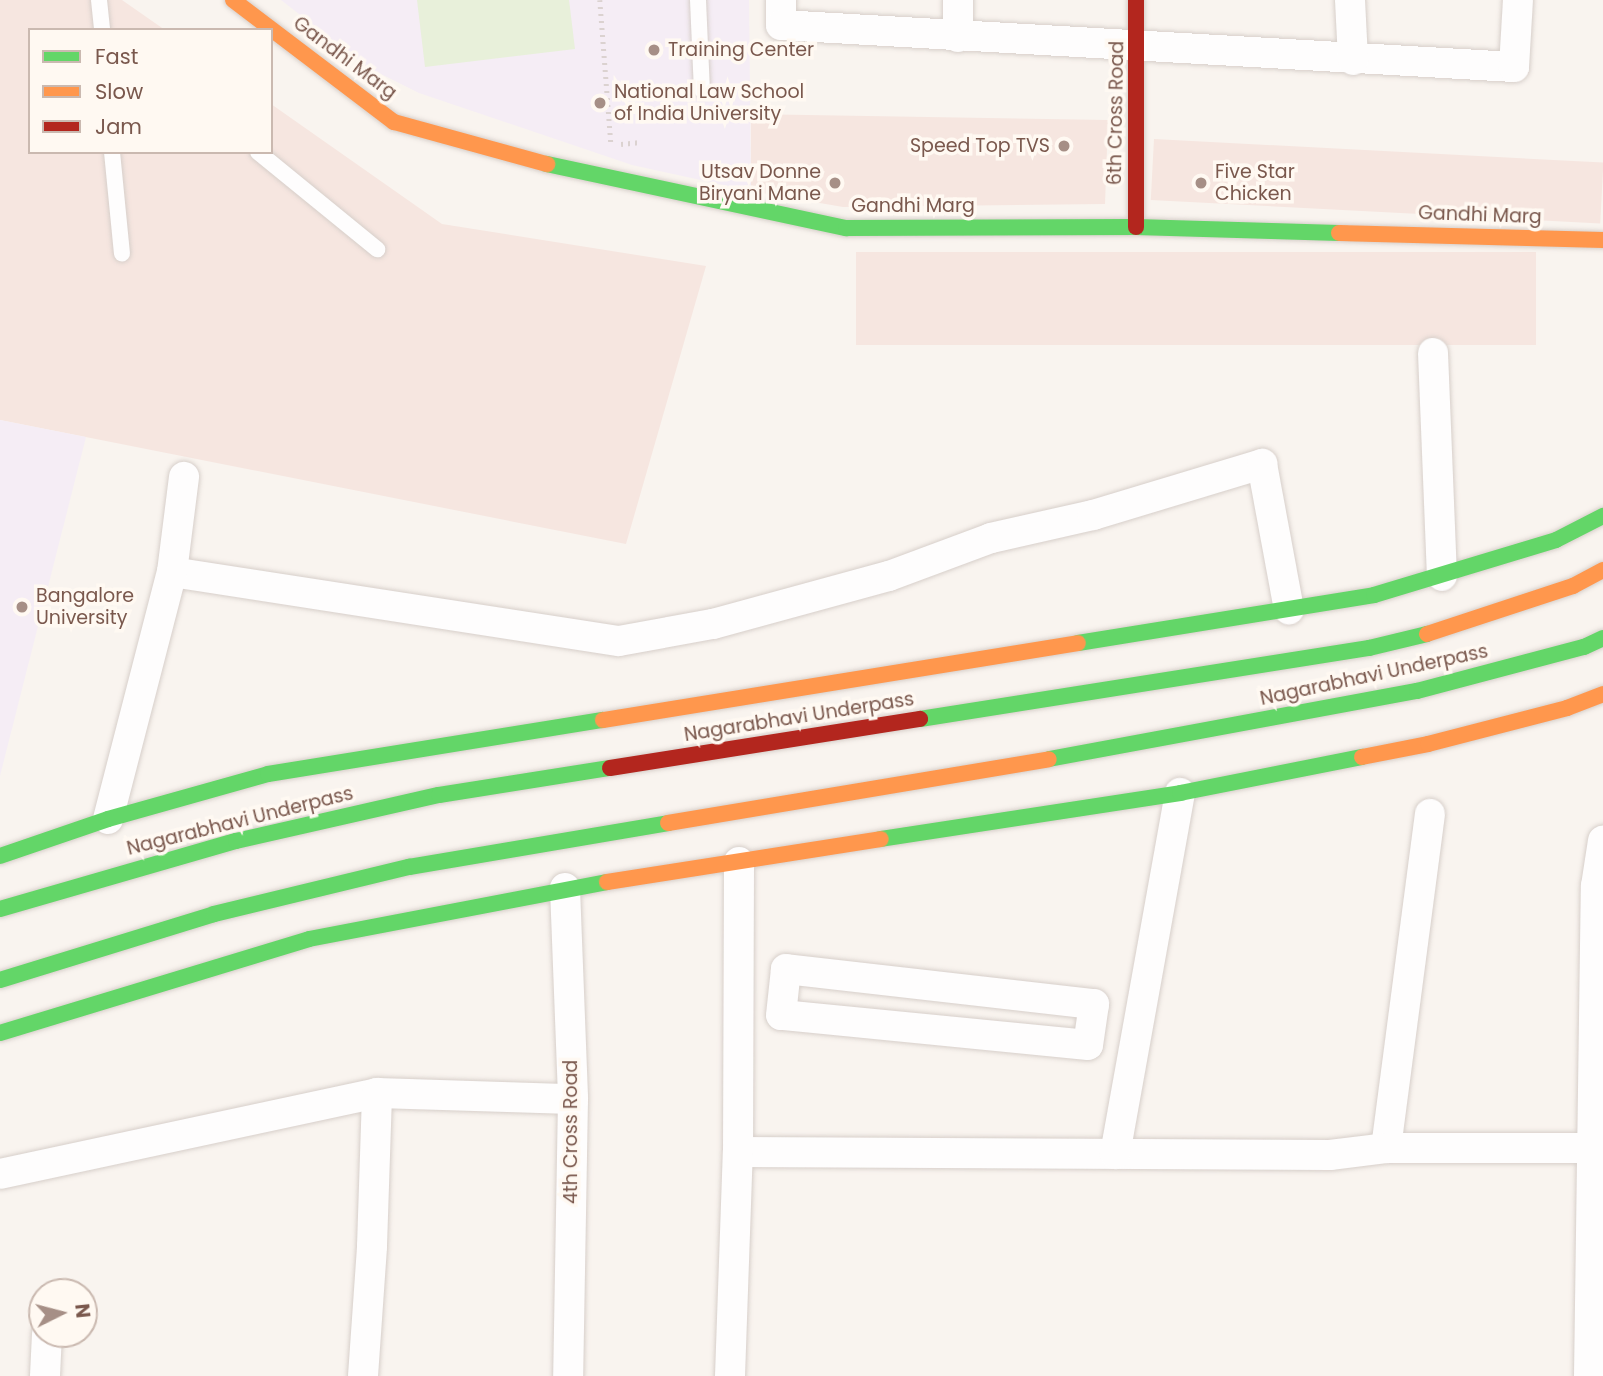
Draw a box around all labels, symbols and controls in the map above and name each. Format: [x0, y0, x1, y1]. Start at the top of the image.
street label: Gandhi Marg [289, 12, 401, 104]
legend [28, 28, 273, 154]
place label: Training Center [668, 39, 814, 61]
street label: 6th Cross Road [1103, 41, 1129, 185]
text: Fast [95, 42, 138, 71]
marker: Training Center [646, 42, 662, 58]
text: Slow [95, 77, 143, 106]
place label: National Law School of India University [614, 81, 804, 125]
marker: National Law School of India University [592, 95, 608, 111]
text: Jam [95, 112, 142, 141]
place label: Speed Top TVS [910, 135, 1050, 157]
marker: Speed Top TVS [1056, 138, 1072, 154]
place label: Utsav Donne Biryani Mane [699, 161, 821, 205]
place label: Five Star Chicken [1215, 161, 1295, 205]
marker: Utsav Donne Biryani Mane [827, 175, 843, 191]
marker: Five Star Chicken [1193, 175, 1209, 191]
street label: Gandhi Marg [851, 195, 975, 217]
street label: Gandhi Marg [1418, 201, 1542, 229]
place label: Bangalore University [36, 585, 134, 629]
marker: Bangalore University [14, 599, 30, 615]
street label: Nagarabhavi Underpass [1258, 640, 1490, 710]
street label: Nagarabhavi Underpass [682, 688, 916, 746]
street label: Nagarabhavi Underpass [125, 782, 355, 860]
street label: 4th Cross Road [560, 1060, 582, 1204]
north arrow [28, 1278, 98, 1348]
text: N [68, 1302, 97, 1319]

